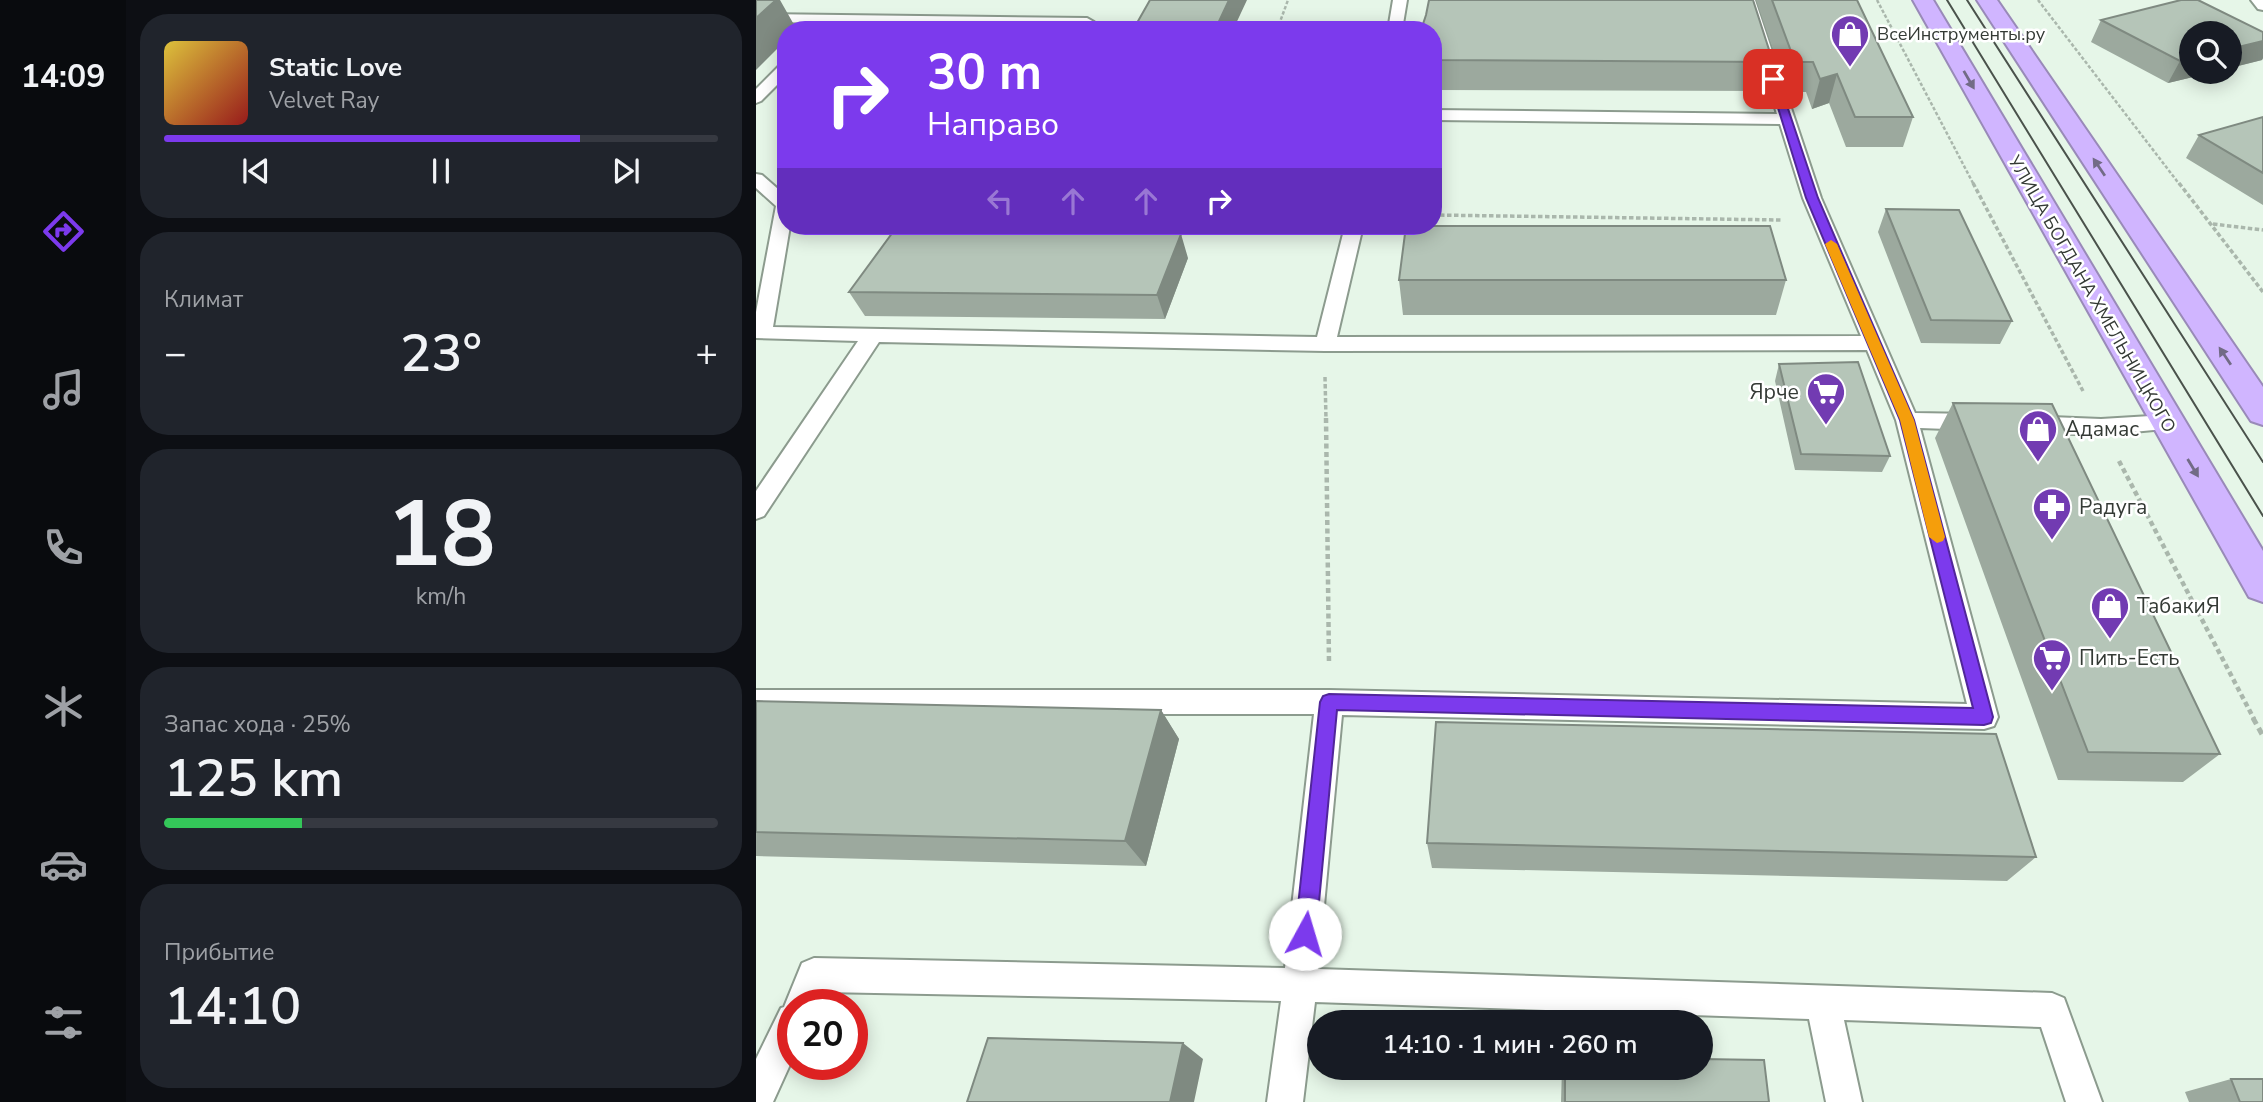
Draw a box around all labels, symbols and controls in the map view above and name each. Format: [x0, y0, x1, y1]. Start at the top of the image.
shop icon: ВсеИнструменты.ру [1829, 13, 1871, 68]
map controls [2179, 21, 2242, 84]
button: search [2179, 21, 2242, 84]
place label: ВсеИнструменты.ру [1877, 22, 2046, 46]
text: 30 m [927, 39, 1042, 106]
icon: right [812, 49, 903, 140]
pin [1743, 49, 1803, 109]
text: Static Love [269, 50, 402, 85]
text: 14:09 [21, 55, 105, 98]
icon: arrive [1754, 60, 1792, 98]
one-way arrow [1963, 71, 1976, 90]
text: Velvet Ray [269, 85, 379, 116]
text: Направо [927, 103, 1059, 146]
street label: УЛИЦА БОГДАНА ХМЕЛЬНИЦКОГО [2002, 150, 2181, 437]
icon: previous [237, 152, 275, 190]
icon: pause [422, 152, 460, 190]
icon: next [607, 152, 645, 190]
one-way arrow [2092, 157, 2105, 176]
icon: left [981, 182, 1019, 220]
icon: ahead [1054, 182, 1092, 220]
icon: ahead [1127, 182, 1165, 220]
icon: right [1200, 182, 1238, 220]
icon: directions [39, 207, 88, 256]
text: Климат [164, 284, 243, 315]
text: 23° [400, 318, 482, 389]
text: − [164, 328, 187, 379]
text: + [695, 328, 718, 379]
one-way arrow [2218, 347, 2232, 365]
icon: music [39, 365, 88, 414]
supermarket icon: Ярче [1805, 371, 1847, 426]
place label: Ярче [1750, 378, 1799, 406]
shop icon: Адамас [2017, 408, 2059, 463]
place label: Адамас [2065, 415, 2139, 443]
one-way arrow [2187, 459, 2200, 478]
text: 18 [386, 473, 496, 597]
pharmacy icon: Радуга [2031, 486, 2073, 541]
place label: Радуга [2079, 493, 2147, 521]
icon: phone [39, 523, 88, 572]
text: km/h [416, 581, 466, 612]
shop icon: ТабакиЯ [2089, 585, 2131, 640]
place label: ТабакиЯ [2137, 592, 2220, 620]
supermarket icon: Пить-Есть [2031, 637, 2073, 692]
place label: Пить-Есть [2079, 644, 2179, 672]
icon: climate [39, 682, 88, 731]
text: Запас хода · 25% [164, 709, 351, 740]
text: 125 km [164, 743, 343, 814]
icon: car [39, 840, 88, 889]
position arrow [1268, 897, 1342, 971]
text: Прибытие [164, 937, 274, 968]
text: 14:10 [164, 971, 301, 1042]
speed limit sign: 20 [777, 989, 868, 1080]
icon: filters [39, 998, 88, 1047]
text: 14:10 · 1 мин · 260 m [1382, 1027, 1638, 1062]

